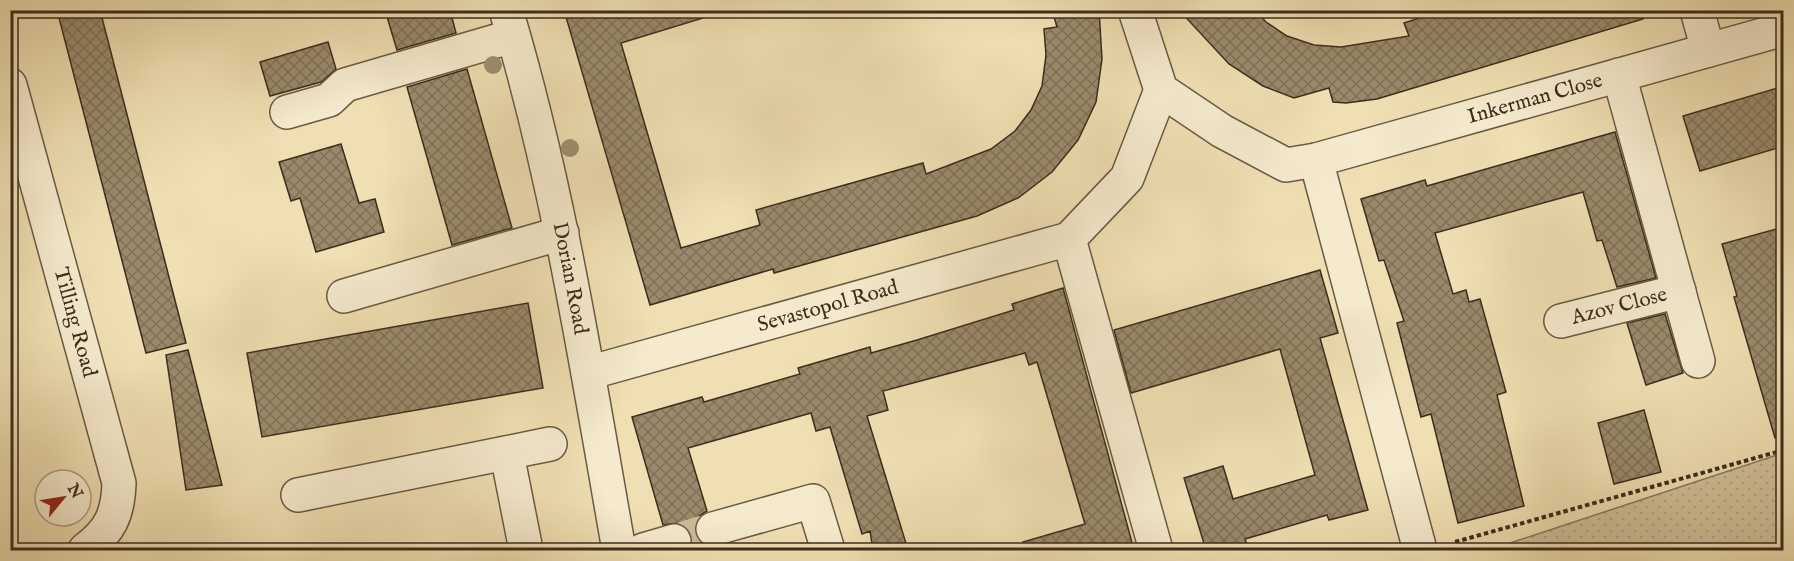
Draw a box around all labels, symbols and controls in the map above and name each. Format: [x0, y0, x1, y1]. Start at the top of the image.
street label: Inkerman Close [1465, 67, 1606, 130]
street label: Dorian Road [546, 220, 594, 337]
street label: Tilling Road [47, 264, 103, 381]
street label: Sevastopol Road [754, 273, 902, 339]
street label: Azov Close [1567, 281, 1670, 332]
north arrow [33, 468, 93, 528]
text: N [62, 480, 86, 503]

